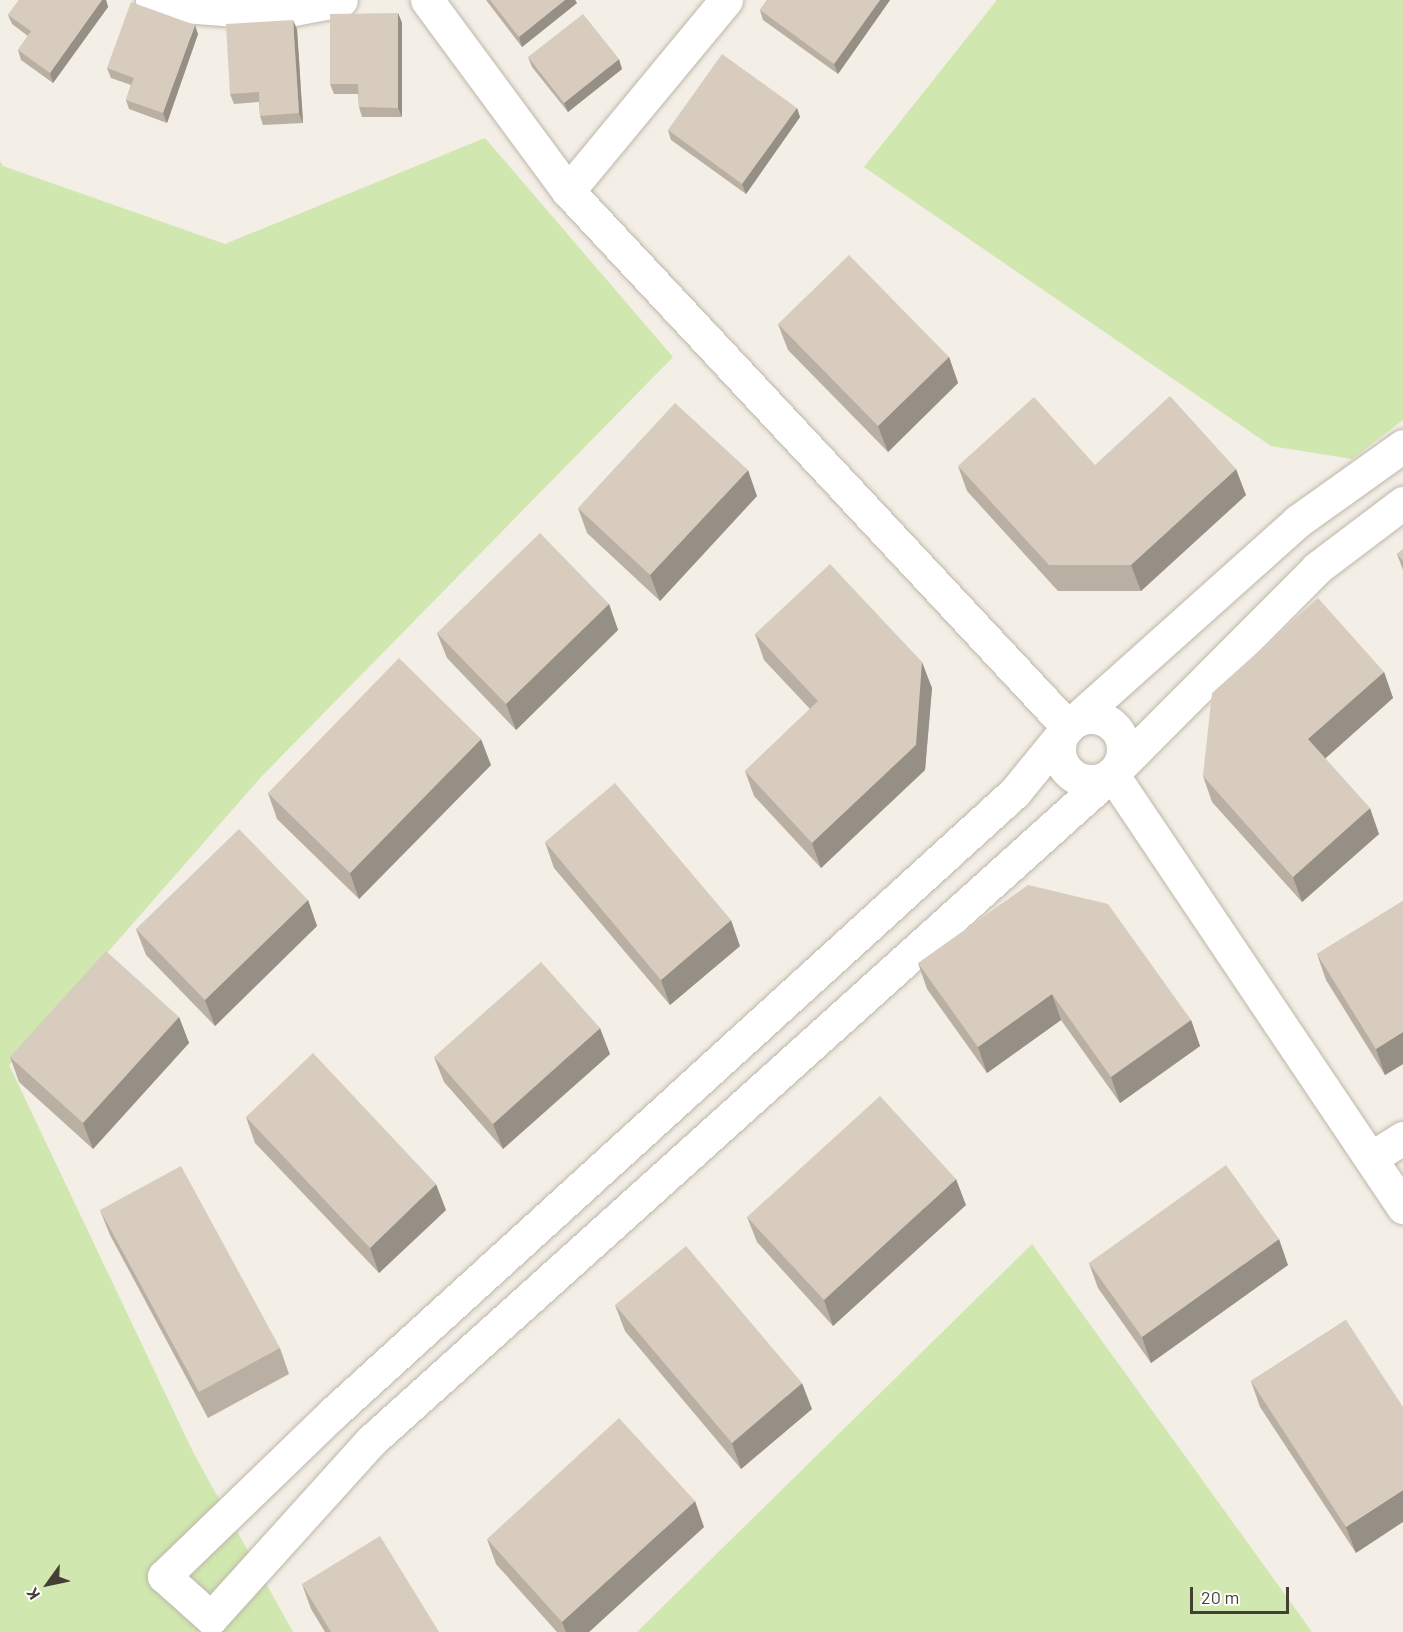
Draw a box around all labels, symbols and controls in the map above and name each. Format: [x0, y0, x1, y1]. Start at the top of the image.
north arrow [18, 1554, 78, 1614]
scale bar [1193, 1575, 1292, 1613]
text: K [22, 1585, 43, 1603]
text: 20 m [1201, 1586, 1239, 1608]

